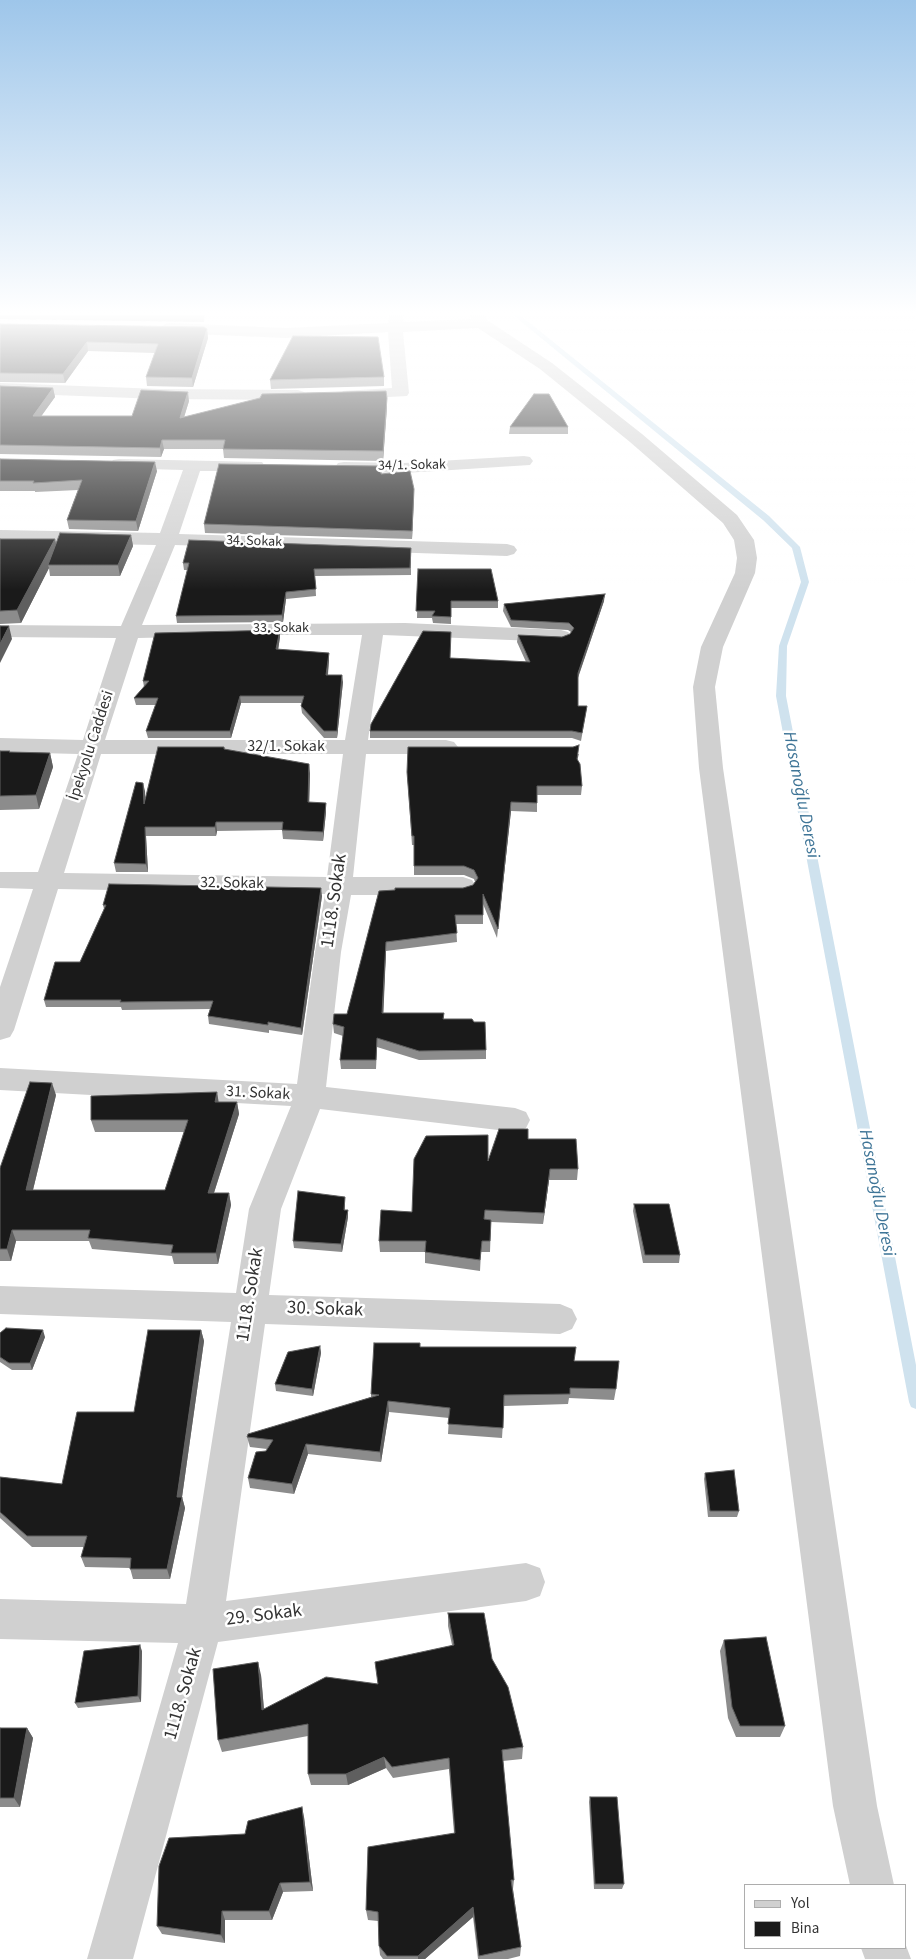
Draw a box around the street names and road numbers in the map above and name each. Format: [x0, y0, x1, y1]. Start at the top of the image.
street label: 34/1. Sokak [378, 457, 446, 475]
street label: 34. Sokak [226, 533, 282, 551]
street label: 33. Sokak [253, 621, 309, 637]
street label: İpekyolu Caddesi [65, 689, 119, 803]
street label: 32/1. Sokak [247, 737, 325, 757]
street label: 1118. Sokak [317, 852, 353, 950]
street label: 32. Sokak [200, 874, 264, 894]
street label: 31. Sokak [226, 1083, 290, 1105]
street label: 1118. Sokak [232, 1246, 270, 1344]
street label: 30. Sokak [287, 1297, 363, 1323]
street label: 29. Sokak [225, 1600, 303, 1632]
street label: 1118. Sokak [160, 1645, 208, 1743]

